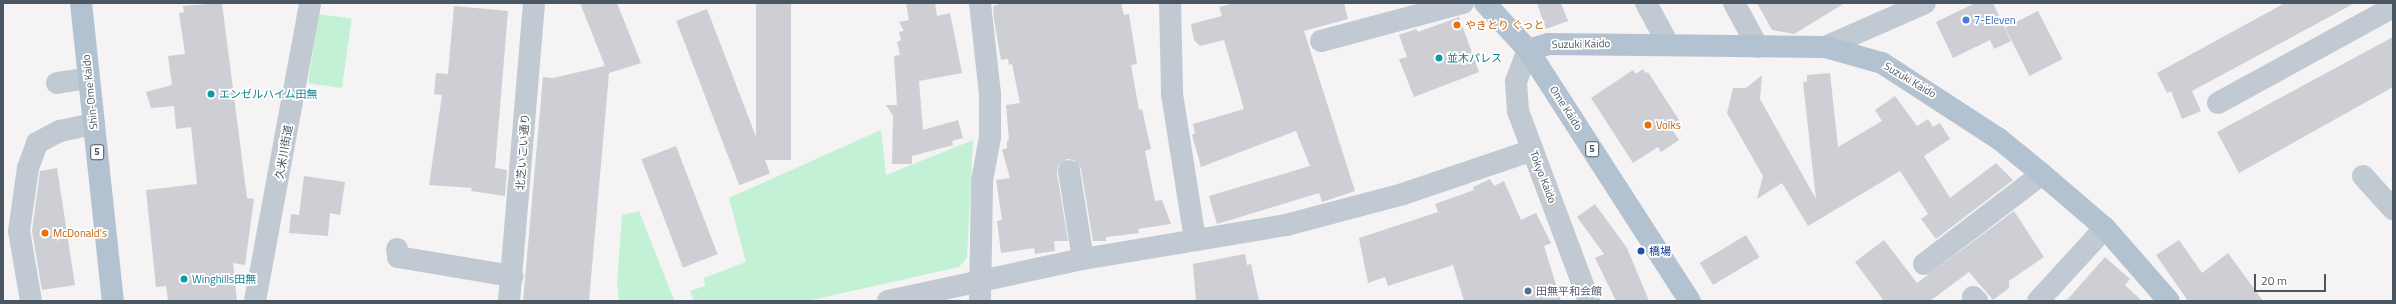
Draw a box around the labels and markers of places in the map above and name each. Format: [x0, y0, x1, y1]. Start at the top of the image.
place label: 7-Eleven [1974, 13, 2016, 27]
marker: 7-Eleven [1961, 15, 1971, 25]
place label: やきとり ぐっと [1465, 18, 1544, 32]
marker: やきとり ぐっと [1452, 20, 1462, 30]
place label: 並木パレス [1447, 51, 1502, 65]
marker: 並木パレス [1434, 53, 1444, 63]
place label: エンゼルハイム田無 [219, 87, 318, 101]
marker: エンゼルハイム田無 [206, 89, 216, 99]
place label: Volks [1656, 118, 1681, 132]
marker: Volks [1643, 120, 1653, 130]
place label: McDonald's [53, 226, 107, 240]
marker: McDonald's [40, 228, 50, 238]
place label: 橋場 [1649, 244, 1671, 258]
marker: 橋場 [1636, 246, 1646, 256]
place label: Winghills田無 [192, 272, 256, 286]
marker: Winghills田無 [179, 274, 189, 284]
place label: 田無平和会館 [1536, 284, 1602, 298]
marker: 田無平和会館 [1523, 286, 1533, 296]

